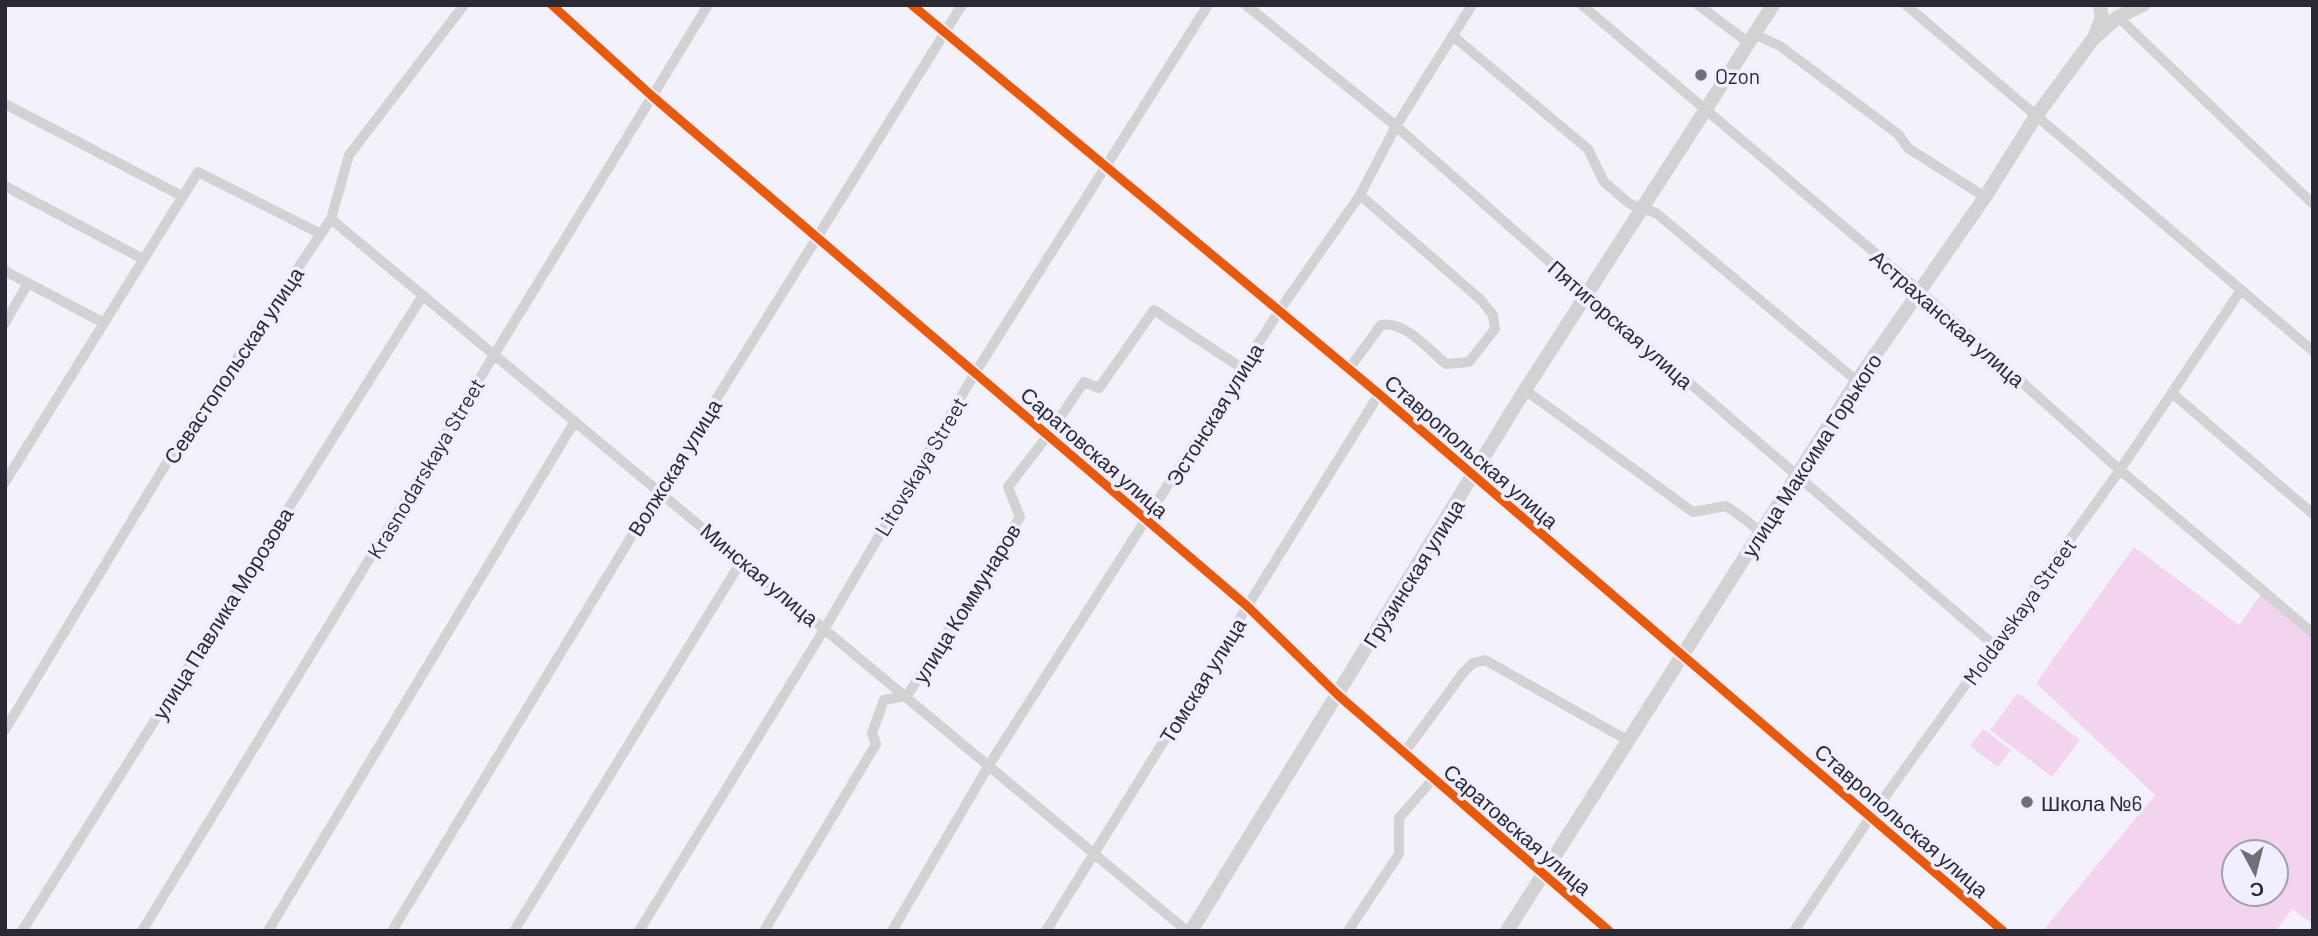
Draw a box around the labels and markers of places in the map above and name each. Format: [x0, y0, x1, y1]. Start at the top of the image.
place label: Ozon [1715, 63, 1760, 88]
marker: Ozon [1693, 67, 1709, 83]
place label: Школа №6 [2041, 790, 2142, 815]
marker: Школа №6 [2019, 794, 2035, 810]

